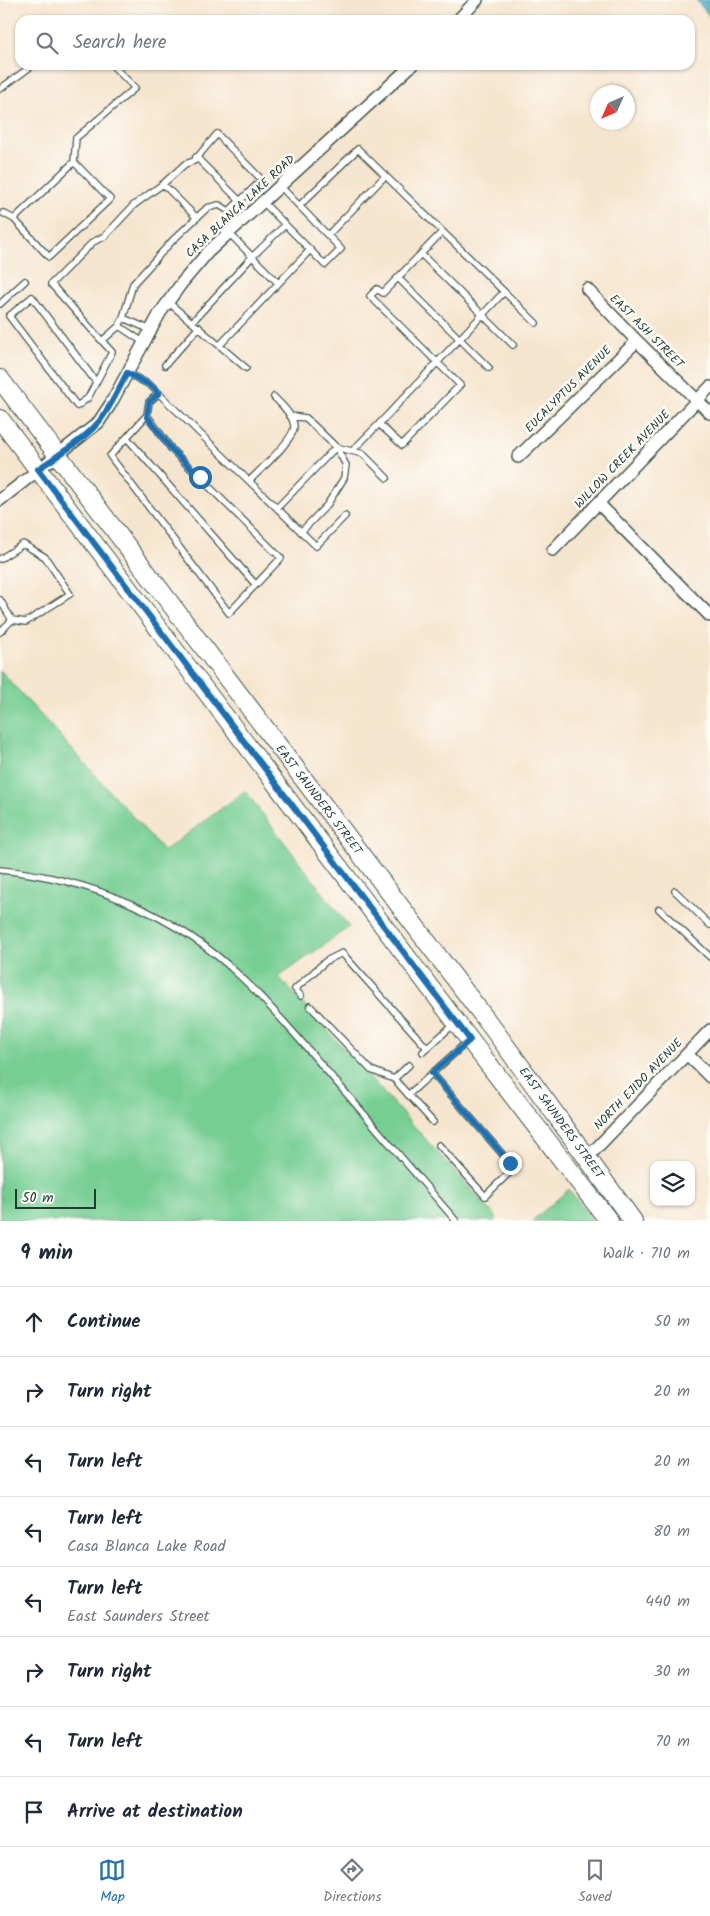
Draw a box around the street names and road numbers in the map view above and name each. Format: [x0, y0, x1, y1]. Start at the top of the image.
street label: CASA BLANCA LAKE ROAD [181, 150, 300, 262]
street label: EAST ASH STREET [605, 290, 689, 374]
street label: EUCALYPTUS AVENUE [520, 341, 617, 437]
street label: WILLOW CREEK AVENUE [570, 405, 675, 513]
street label: EAST SAUNDERS STREET [271, 741, 368, 860]
street label: NORTH EJIDO AVENUE [589, 1034, 688, 1134]
street label: EAST SAUNDERS STREET [514, 1063, 609, 1184]

